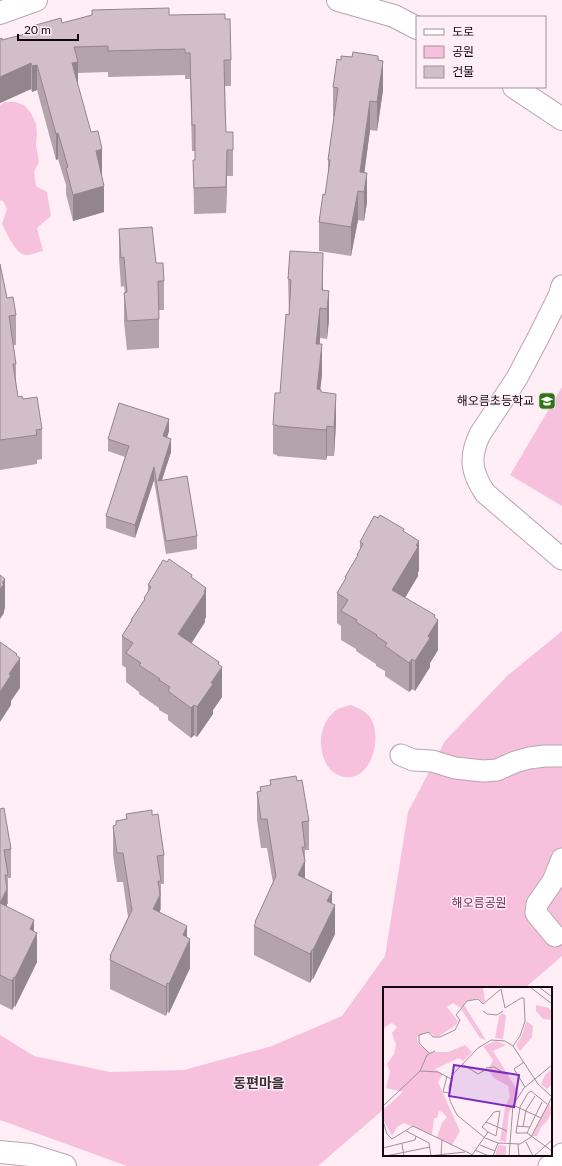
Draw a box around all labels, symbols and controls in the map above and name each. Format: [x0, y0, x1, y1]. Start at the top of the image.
scale bar [18, 16, 78, 42]
legend [416, 16, 546, 88]
text: 20 m [24, 22, 51, 37]
text: 도로 [452, 24, 474, 39]
text: 공원 [452, 44, 474, 59]
text: 건물 [452, 64, 474, 79]
school or university icon: 해오름초등학교 [537, 391, 557, 411]
place label: 해오름초등학교 [457, 393, 534, 408]
park label: 해오름공원 [451, 895, 507, 910]
inset map [383, 987, 552, 1156]
district label: 동편마을 [233, 1074, 285, 1091]

